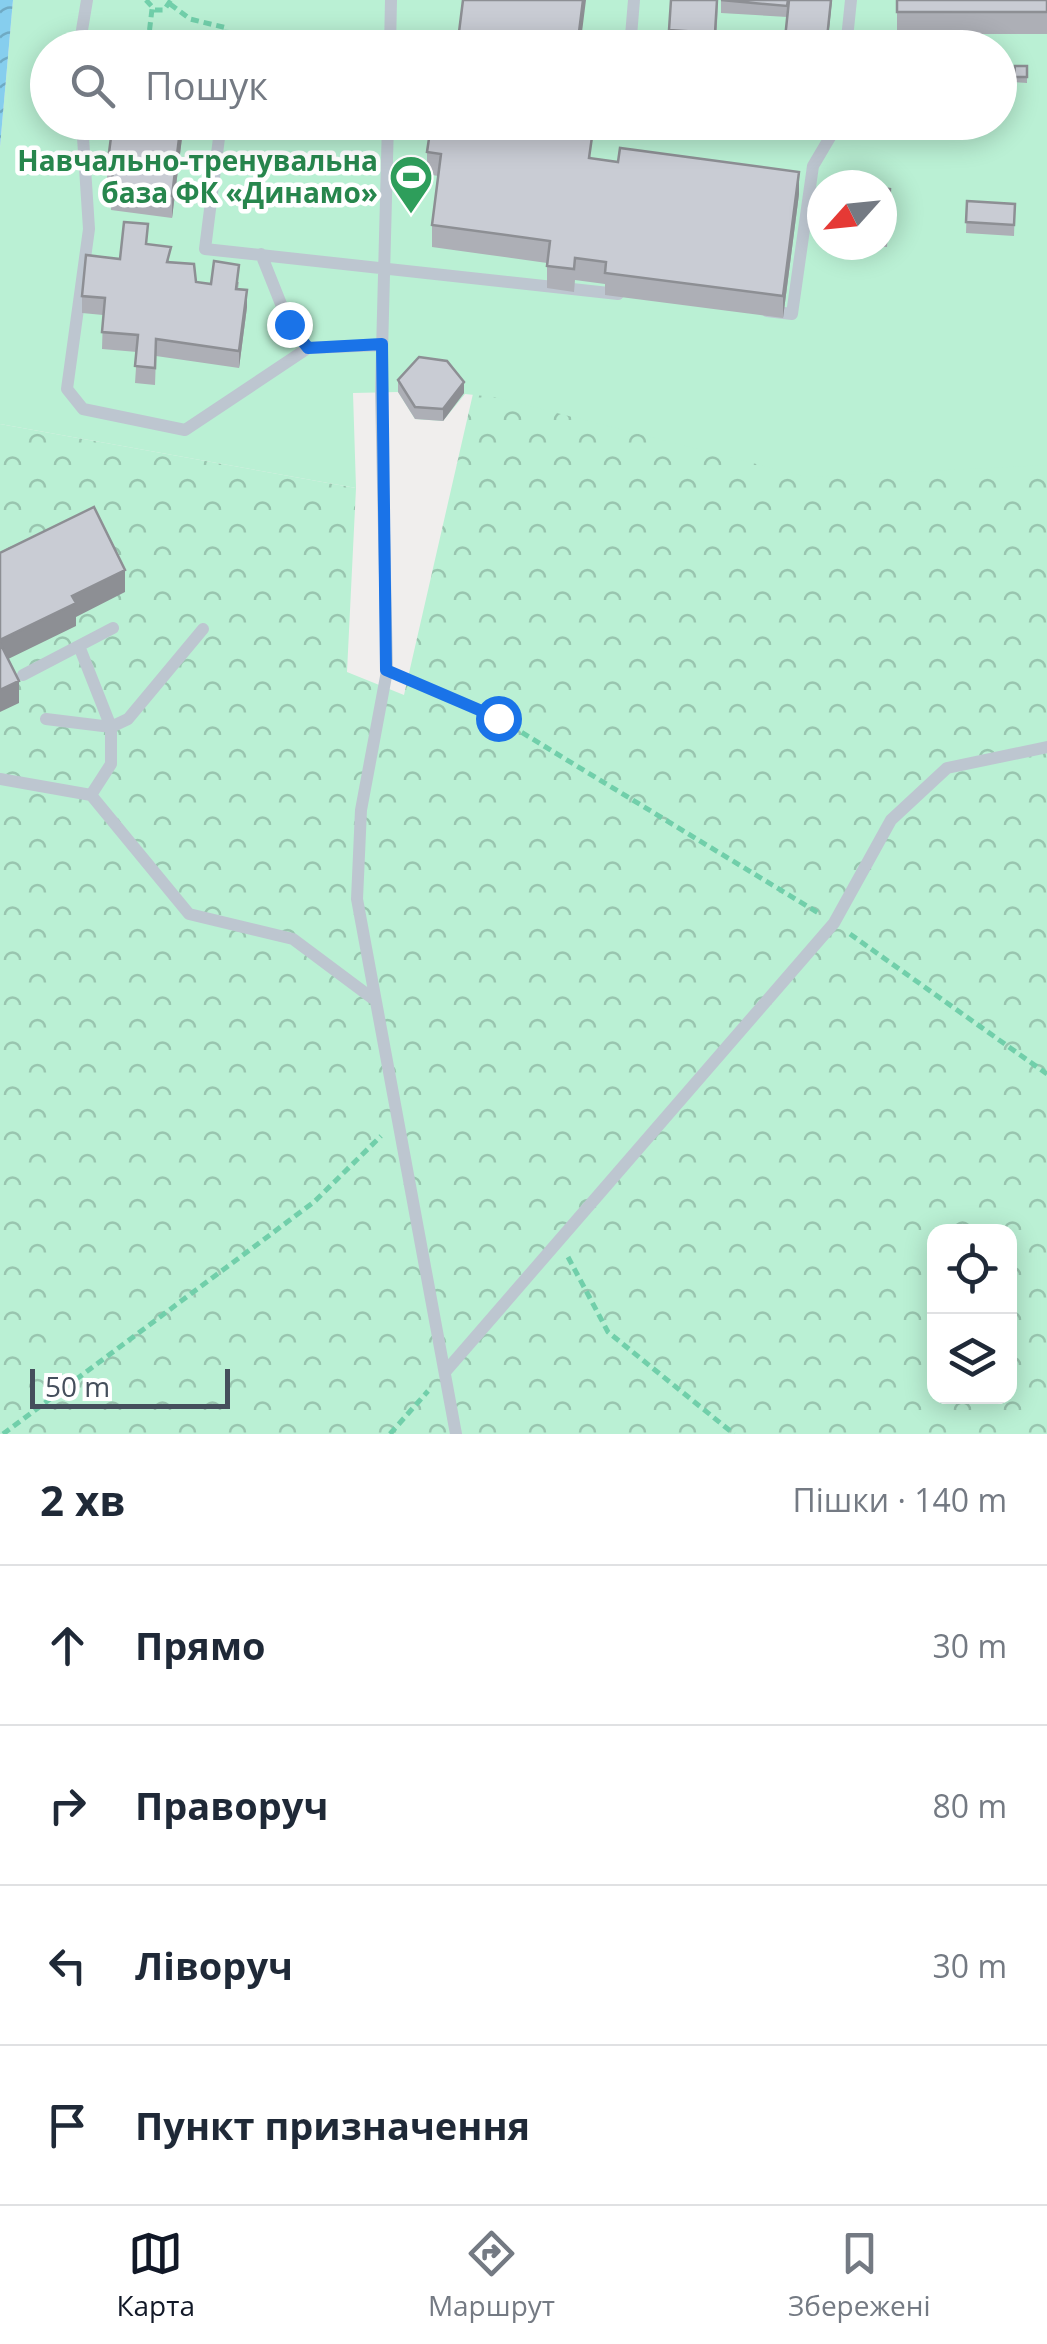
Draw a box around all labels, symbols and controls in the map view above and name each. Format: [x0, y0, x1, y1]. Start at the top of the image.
search box [30, 30, 1017, 140]
icon: search [65, 58, 120, 113]
text: Пошук [145, 59, 268, 111]
place label: Навчально-тренувальна база ФК «Динамо» [17, 141, 378, 211]
sports icon: Навчально-тренувальна база ФК «Динамо» [388, 154, 434, 215]
north arrow [807, 170, 897, 260]
route end [267, 302, 313, 348]
route start [476, 696, 522, 742]
map controls [927, 1224, 1017, 1404]
button: locate [927, 1224, 1017, 1314]
button: layers [927, 1314, 1017, 1404]
scale bar [30, 1364, 230, 1408]
text: 50 m [45, 1367, 110, 1405]
text: 2 хв [40, 1471, 126, 1528]
text: Пішки · 140 m [792, 1478, 1007, 1521]
icon: ahead [40, 1618, 95, 1673]
text: Прямо [135, 1619, 266, 1671]
text: 30 m [932, 1624, 1007, 1667]
icon: right [40, 1778, 95, 1833]
text: Праворуч [135, 1779, 328, 1831]
text: 80 m [932, 1784, 1007, 1827]
icon: left [40, 1938, 95, 1993]
text: Ліворуч [135, 1939, 293, 1991]
text: 30 m [932, 1944, 1007, 1987]
icon: arrive [40, 2098, 95, 2153]
text: Пункт призначення [135, 2099, 530, 2151]
tab: Карта [116, 2226, 195, 2324]
tab: Маршрут [428, 2226, 555, 2324]
tab: Збережені [788, 2226, 931, 2324]

